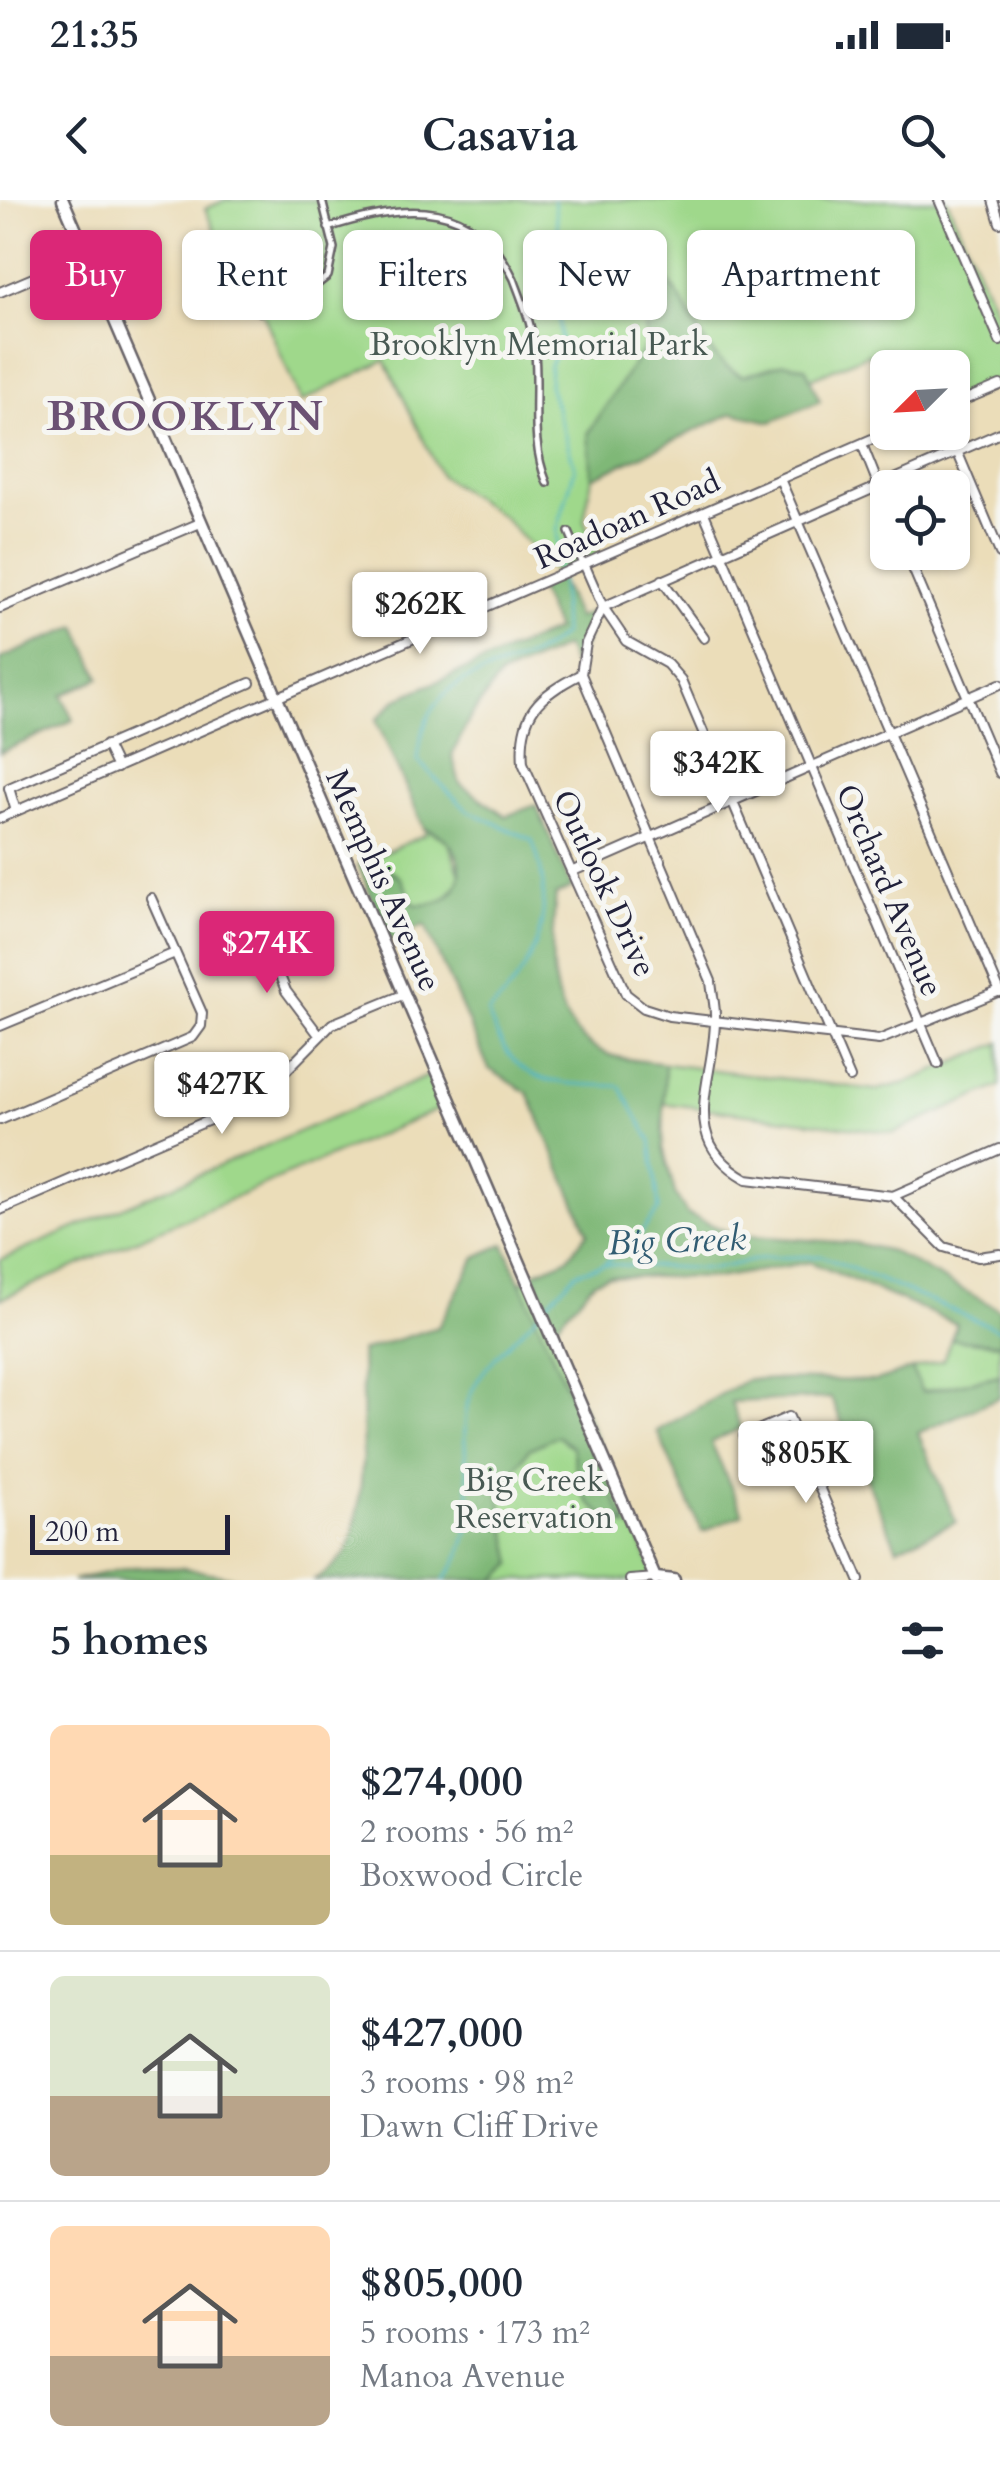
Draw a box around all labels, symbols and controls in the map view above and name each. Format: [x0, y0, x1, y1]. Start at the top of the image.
text: 21:35 [50, 9, 139, 61]
text: Casavia [422, 105, 578, 166]
icon: back [50, 108, 105, 163]
icon: search [895, 108, 950, 163]
chip: Buy [30, 230, 162, 320]
chip: Rent [182, 230, 323, 320]
chip: Filters [343, 230, 503, 320]
chip: New [523, 230, 667, 320]
chip: Apartment [687, 230, 915, 320]
park label: Brooklyn Memorial Park [370, 323, 708, 367]
north arrow [870, 350, 970, 450]
map controls [870, 350, 970, 570]
district label: BROOKLYN [47, 388, 325, 445]
street label: Roadoan Road [528, 459, 727, 580]
button: locate [870, 470, 970, 570]
pin: $262K [350, 572, 490, 657]
text: $262K [374, 582, 466, 626]
pin: $342K [648, 731, 788, 816]
text: $342K [672, 741, 764, 785]
street label: Memphis Avenue [315, 763, 452, 998]
street label: Orchard Avenue [825, 778, 954, 1003]
street label: Outlook Drive [542, 783, 667, 984]
pin: $274K [197, 911, 337, 996]
text: $274K [221, 921, 313, 965]
pin: $427K [152, 1052, 292, 1137]
text: $427K [176, 1062, 268, 1106]
water label: Big Creek [607, 1215, 748, 1267]
pin: $805K [736, 1421, 876, 1506]
text: $805K [760, 1431, 852, 1475]
park label: Big Creek Reservation [455, 1459, 613, 1540]
scale bar [30, 1510, 230, 1554]
text: 200 m [45, 1513, 119, 1551]
text: 5 homes [50, 1612, 208, 1669]
icon: filters [895, 1613, 950, 1668]
text: $274,000 [360, 1753, 523, 1810]
icon: home [130, 1765, 250, 1885]
text: 2 rooms · 56 m² [360, 1810, 573, 1854]
text: Boxwood Circle [360, 1854, 583, 1898]
text: $427,000 [360, 2004, 523, 2061]
icon: home [130, 2016, 250, 2136]
text: 3 rooms · 98 m² [360, 2061, 573, 2105]
text: Dawn Cliff Drive [360, 2105, 599, 2149]
text: $805,000 [360, 2254, 523, 2311]
icon: home [130, 2266, 250, 2386]
text: 5 rooms · 173 m² [360, 2311, 590, 2355]
text: Manoa Avenue [360, 2355, 566, 2399]

